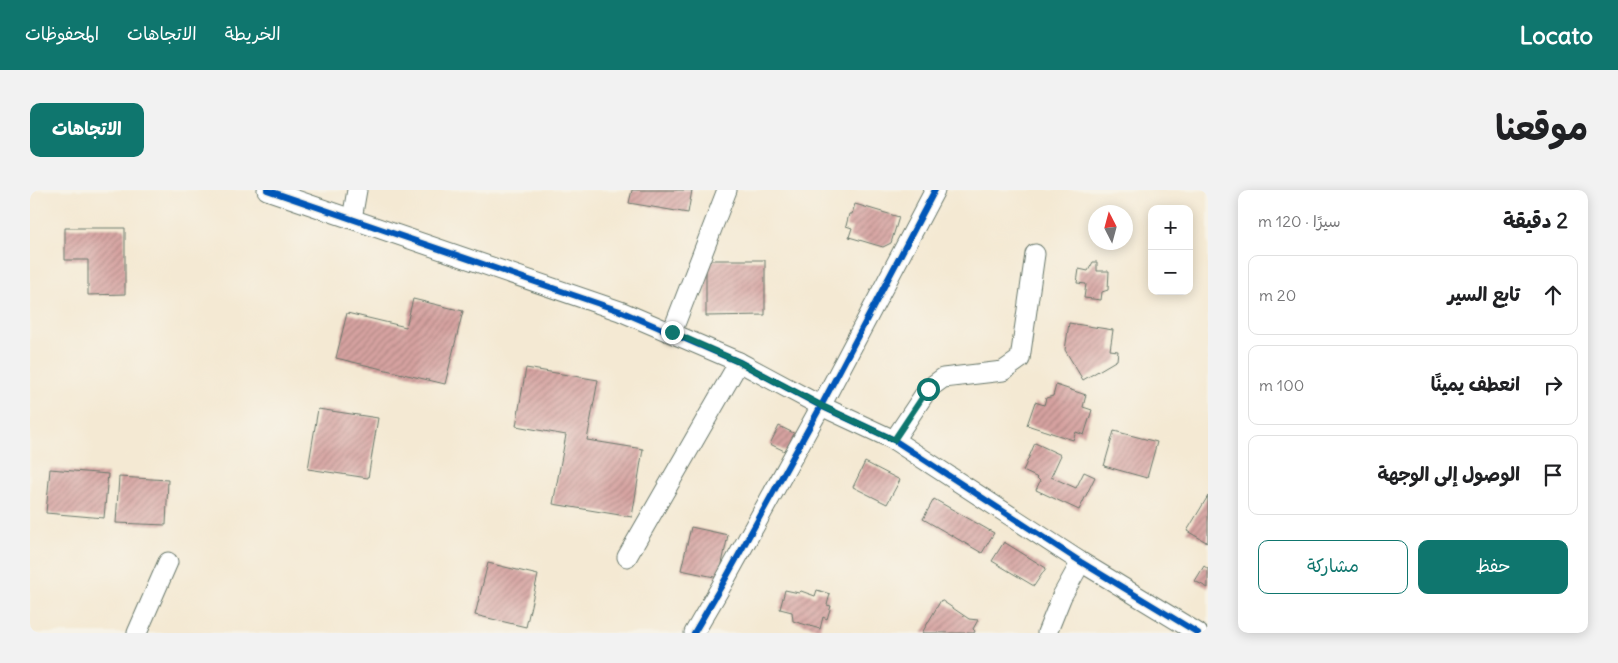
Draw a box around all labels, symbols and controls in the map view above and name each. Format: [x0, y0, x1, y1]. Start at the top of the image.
text: Locato [1519, 20, 1593, 50]
text: المحفوظات [25, 22, 99, 45]
text: الاتجاهات [127, 22, 197, 45]
text: الخريطة [225, 22, 281, 45]
button: الاتجاهات [30, 103, 144, 157]
text: موقعنا [1495, 105, 1588, 149]
north arrow [1088, 205, 1133, 250]
map controls [1148, 205, 1193, 295]
button: + [1148, 205, 1193, 250]
text: 2 دقيقة [1503, 207, 1568, 234]
text: سيرًا · 120 m [1258, 211, 1341, 231]
button: − [1148, 250, 1193, 295]
icon: ahead [1539, 281, 1567, 309]
text: تابع السير [1448, 282, 1520, 306]
text: 20 m [1259, 285, 1296, 305]
route end [661, 321, 684, 344]
icon: right [1539, 371, 1567, 399]
text: انعطف يمينًا [1431, 372, 1520, 396]
text: 100 m [1259, 375, 1304, 395]
route start [917, 378, 940, 401]
icon: arrive [1539, 461, 1567, 489]
text: الوصول إلى الوجهة [1377, 462, 1520, 486]
button: مشاركة [1258, 540, 1408, 594]
button: حفظ [1418, 540, 1568, 594]

